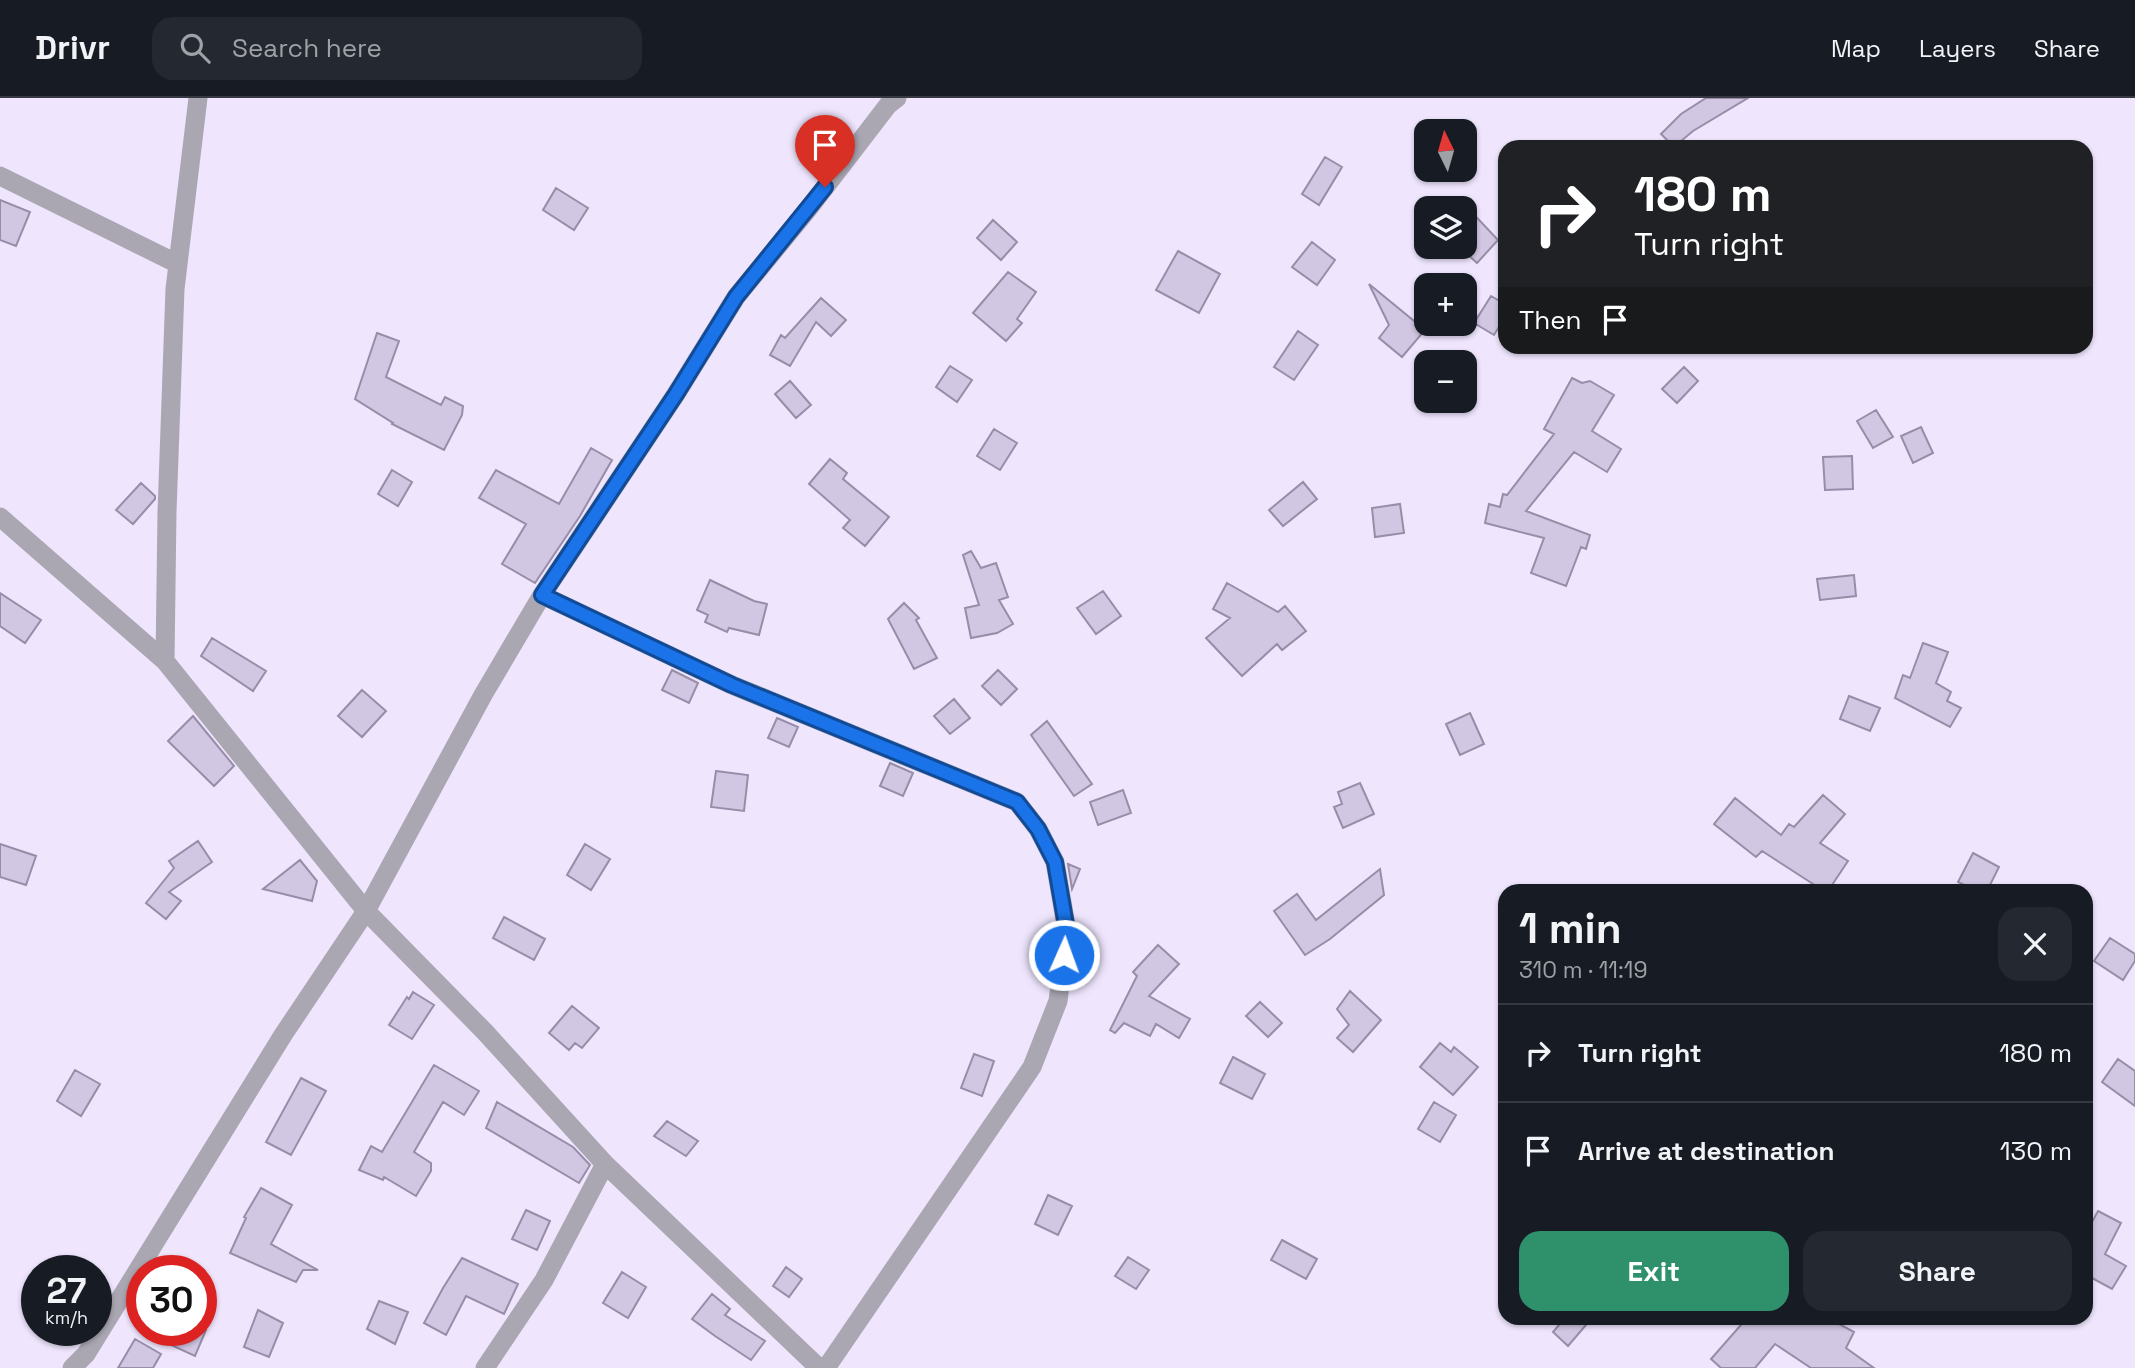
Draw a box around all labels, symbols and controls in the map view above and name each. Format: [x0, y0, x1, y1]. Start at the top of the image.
search box [152, 17, 642, 80]
text: Drivr [35, 27, 110, 69]
icon: search [176, 29, 214, 67]
text: Search here [232, 31, 382, 65]
text: Map [1831, 33, 1881, 64]
text: Layers [1919, 33, 1996, 64]
text: Share [2034, 33, 2100, 64]
pin [795, 115, 855, 187]
north arrow [1414, 119, 1477, 182]
map controls [1414, 119, 1477, 413]
icon: arrive [806, 126, 844, 164]
text: 180 m [1634, 163, 1772, 225]
icon: right [1519, 168, 1610, 259]
button: layers [1414, 196, 1477, 259]
text: Turn right [1634, 224, 1784, 264]
button: + [1414, 273, 1477, 336]
icon: arrive [1596, 301, 1634, 339]
text: Then [1519, 303, 1582, 337]
button: − [1414, 350, 1477, 413]
text: 1 min [1519, 902, 1622, 955]
button: close [1998, 907, 2072, 981]
position arrow [1027, 918, 1101, 992]
text: 310 m · 11:19 [1519, 955, 1647, 985]
icon: right [1519, 1034, 1557, 1072]
text: Turn right [1578, 1036, 1702, 1070]
text: 180 m [1999, 1036, 2072, 1070]
icon: arrive [1519, 1132, 1557, 1170]
text: Arrive at destination [1578, 1134, 1835, 1168]
text: 130 m [2000, 1134, 2072, 1168]
button: Exit [1519, 1231, 1789, 1311]
button: Share [1803, 1231, 2072, 1311]
speed limit sign: 30 [126, 1255, 217, 1346]
text: 27 [47, 1269, 86, 1313]
text: km/h [45, 1306, 88, 1329]

